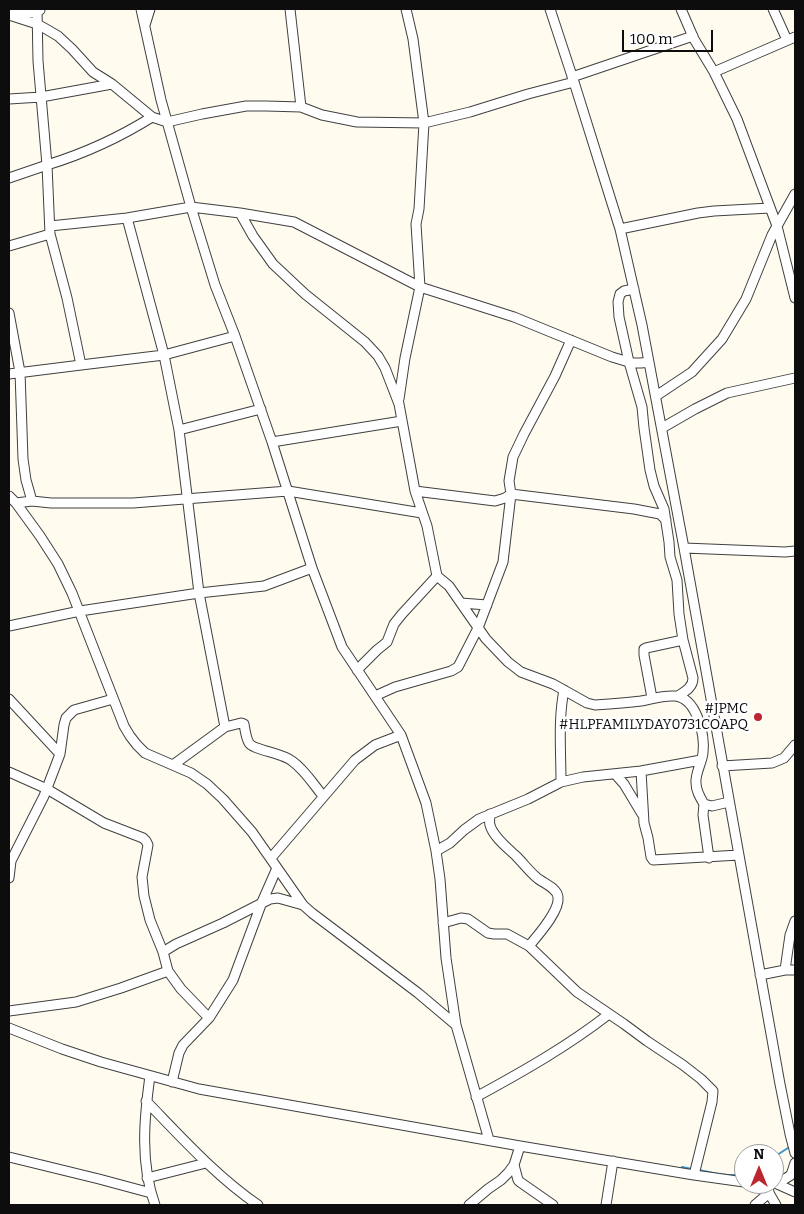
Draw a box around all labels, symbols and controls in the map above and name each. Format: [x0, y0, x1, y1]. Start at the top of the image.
scale bar [624, 20, 715, 52]
text: 100 m [630, 30, 673, 48]
place label: #JPMC #HLPFAMILYDAY0731COAPQ [559, 701, 748, 734]
marker: #JPMC #HLPFAMILYDAY0731COAPQ [752, 711, 764, 723]
north arrow [734, 1144, 784, 1194]
text: N [754, 1146, 764, 1163]

